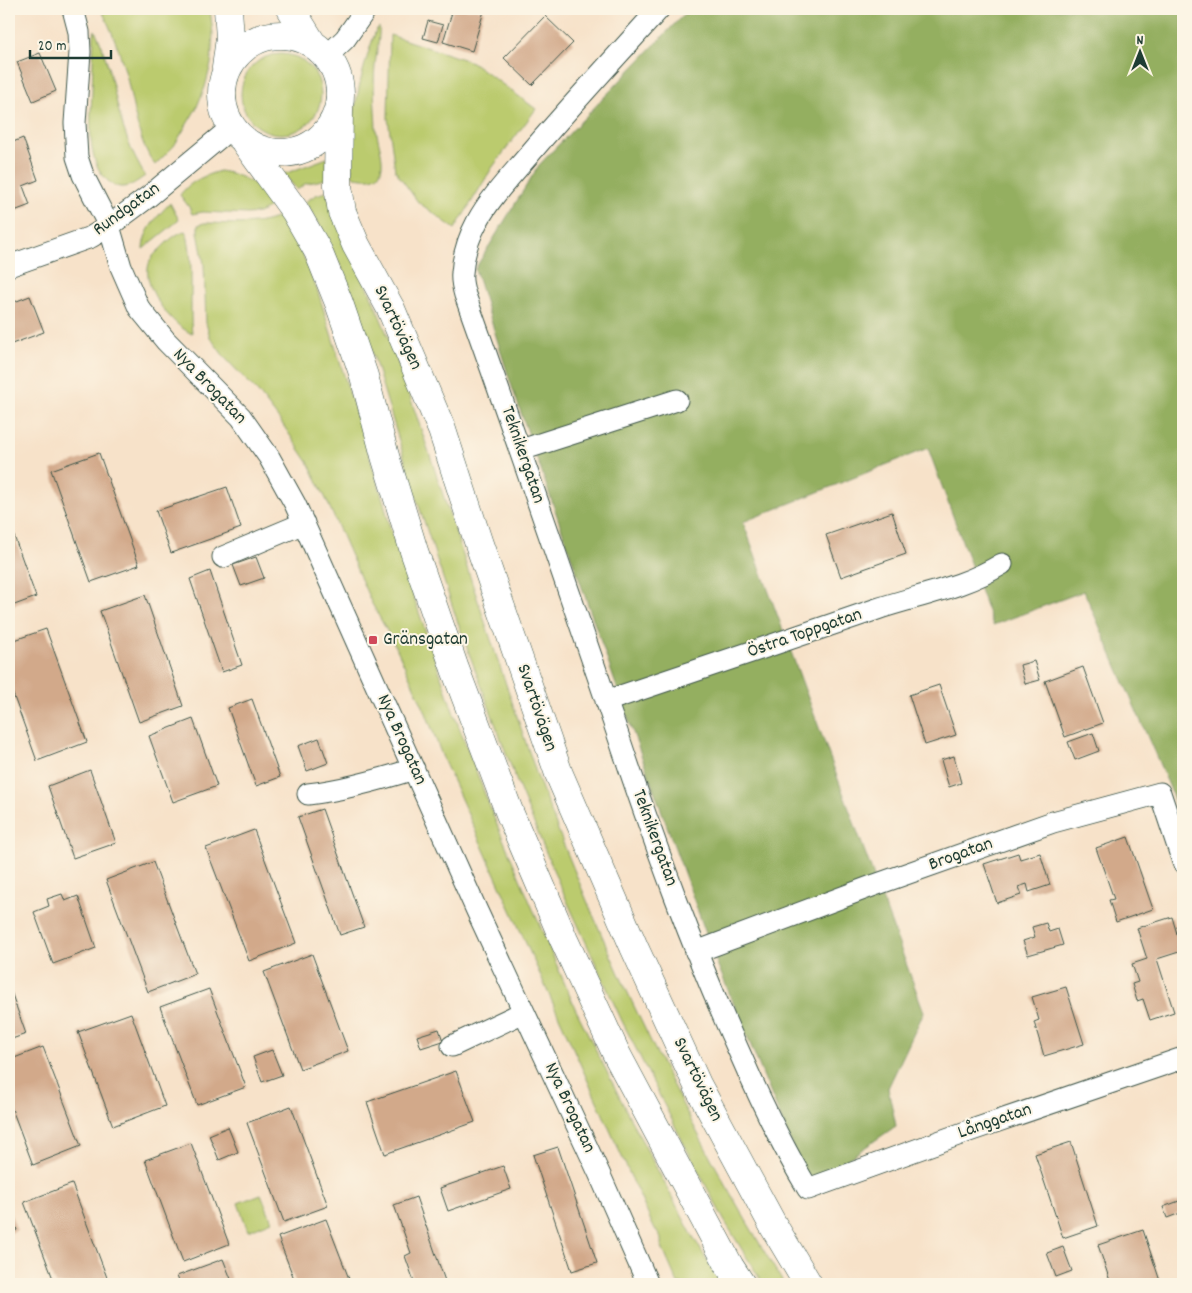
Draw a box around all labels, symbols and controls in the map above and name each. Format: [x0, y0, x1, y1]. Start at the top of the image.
scale bar [30, 28, 111, 60]
north arrow [1114, 28, 1164, 78]
text: N [1137, 31, 1144, 51]
text: 20 m [38, 36, 66, 58]
street label: Rundgatan [88, 176, 166, 244]
street label: Svartövägen [366, 281, 428, 375]
street label: Nya Brogatan [166, 343, 252, 431]
street label: Teknikergatan [493, 403, 551, 507]
street label: Östra Toppgatan [744, 602, 866, 666]
place label: Gränsgatan [383, 627, 468, 654]
marker: Gränsgatan [367, 634, 379, 646]
street label: Svartövägen [508, 661, 564, 755]
street label: Nya Brogatan [369, 690, 433, 790]
street label: Teknikergatan [624, 786, 684, 890]
street label: Brogatan [925, 831, 997, 879]
street label: Svartövägen [665, 1033, 729, 1127]
street label: Nya Brogatan [536, 1058, 602, 1158]
street label: Långgatan [955, 1097, 1035, 1147]

